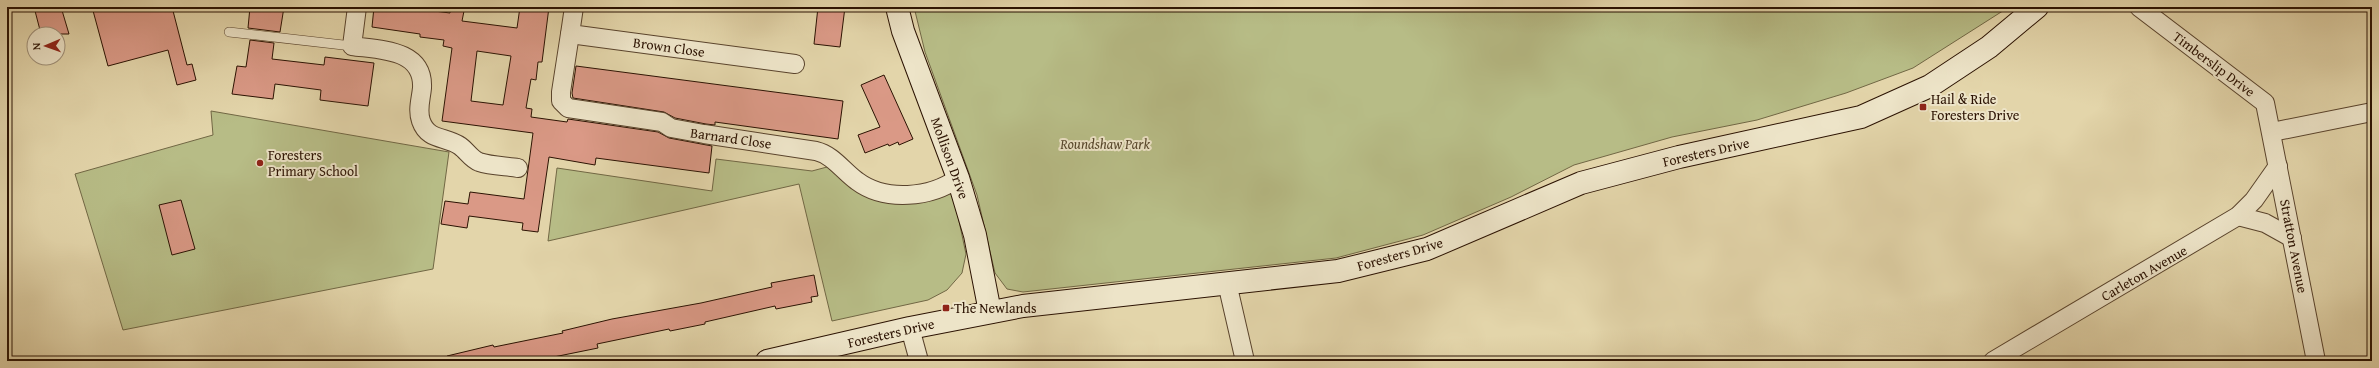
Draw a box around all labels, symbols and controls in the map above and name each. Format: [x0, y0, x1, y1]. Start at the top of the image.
north arrow [26, 26, 66, 66]
street label: Timberslip Drive [2169, 26, 2260, 102]
street label: Brown Close [632, 32, 707, 62]
text: N [28, 42, 44, 50]
place label: Hail & Ride Foresters Drive [1931, 89, 2020, 125]
marker: Hail & Ride Foresters Drive [1918, 102, 1928, 112]
street label: Mollison Drive [926, 114, 974, 202]
street label: Barnard Close [689, 122, 773, 154]
street label: Foresters Drive [1661, 132, 1752, 172]
park label: Roundshaw Park [1059, 134, 1150, 154]
place label: Foresters Primary School [268, 145, 358, 181]
marker: Foresters Primary School [255, 158, 265, 168]
street label: Stratton Avenue [2275, 197, 2313, 295]
street label: Foresters Drive [1355, 232, 1446, 276]
street label: Carleton Avenue [2097, 240, 2191, 306]
place label: The Newlands [954, 298, 1036, 318]
marker: The Newlands [941, 303, 951, 313]
street label: Foresters Drive [846, 313, 937, 353]

